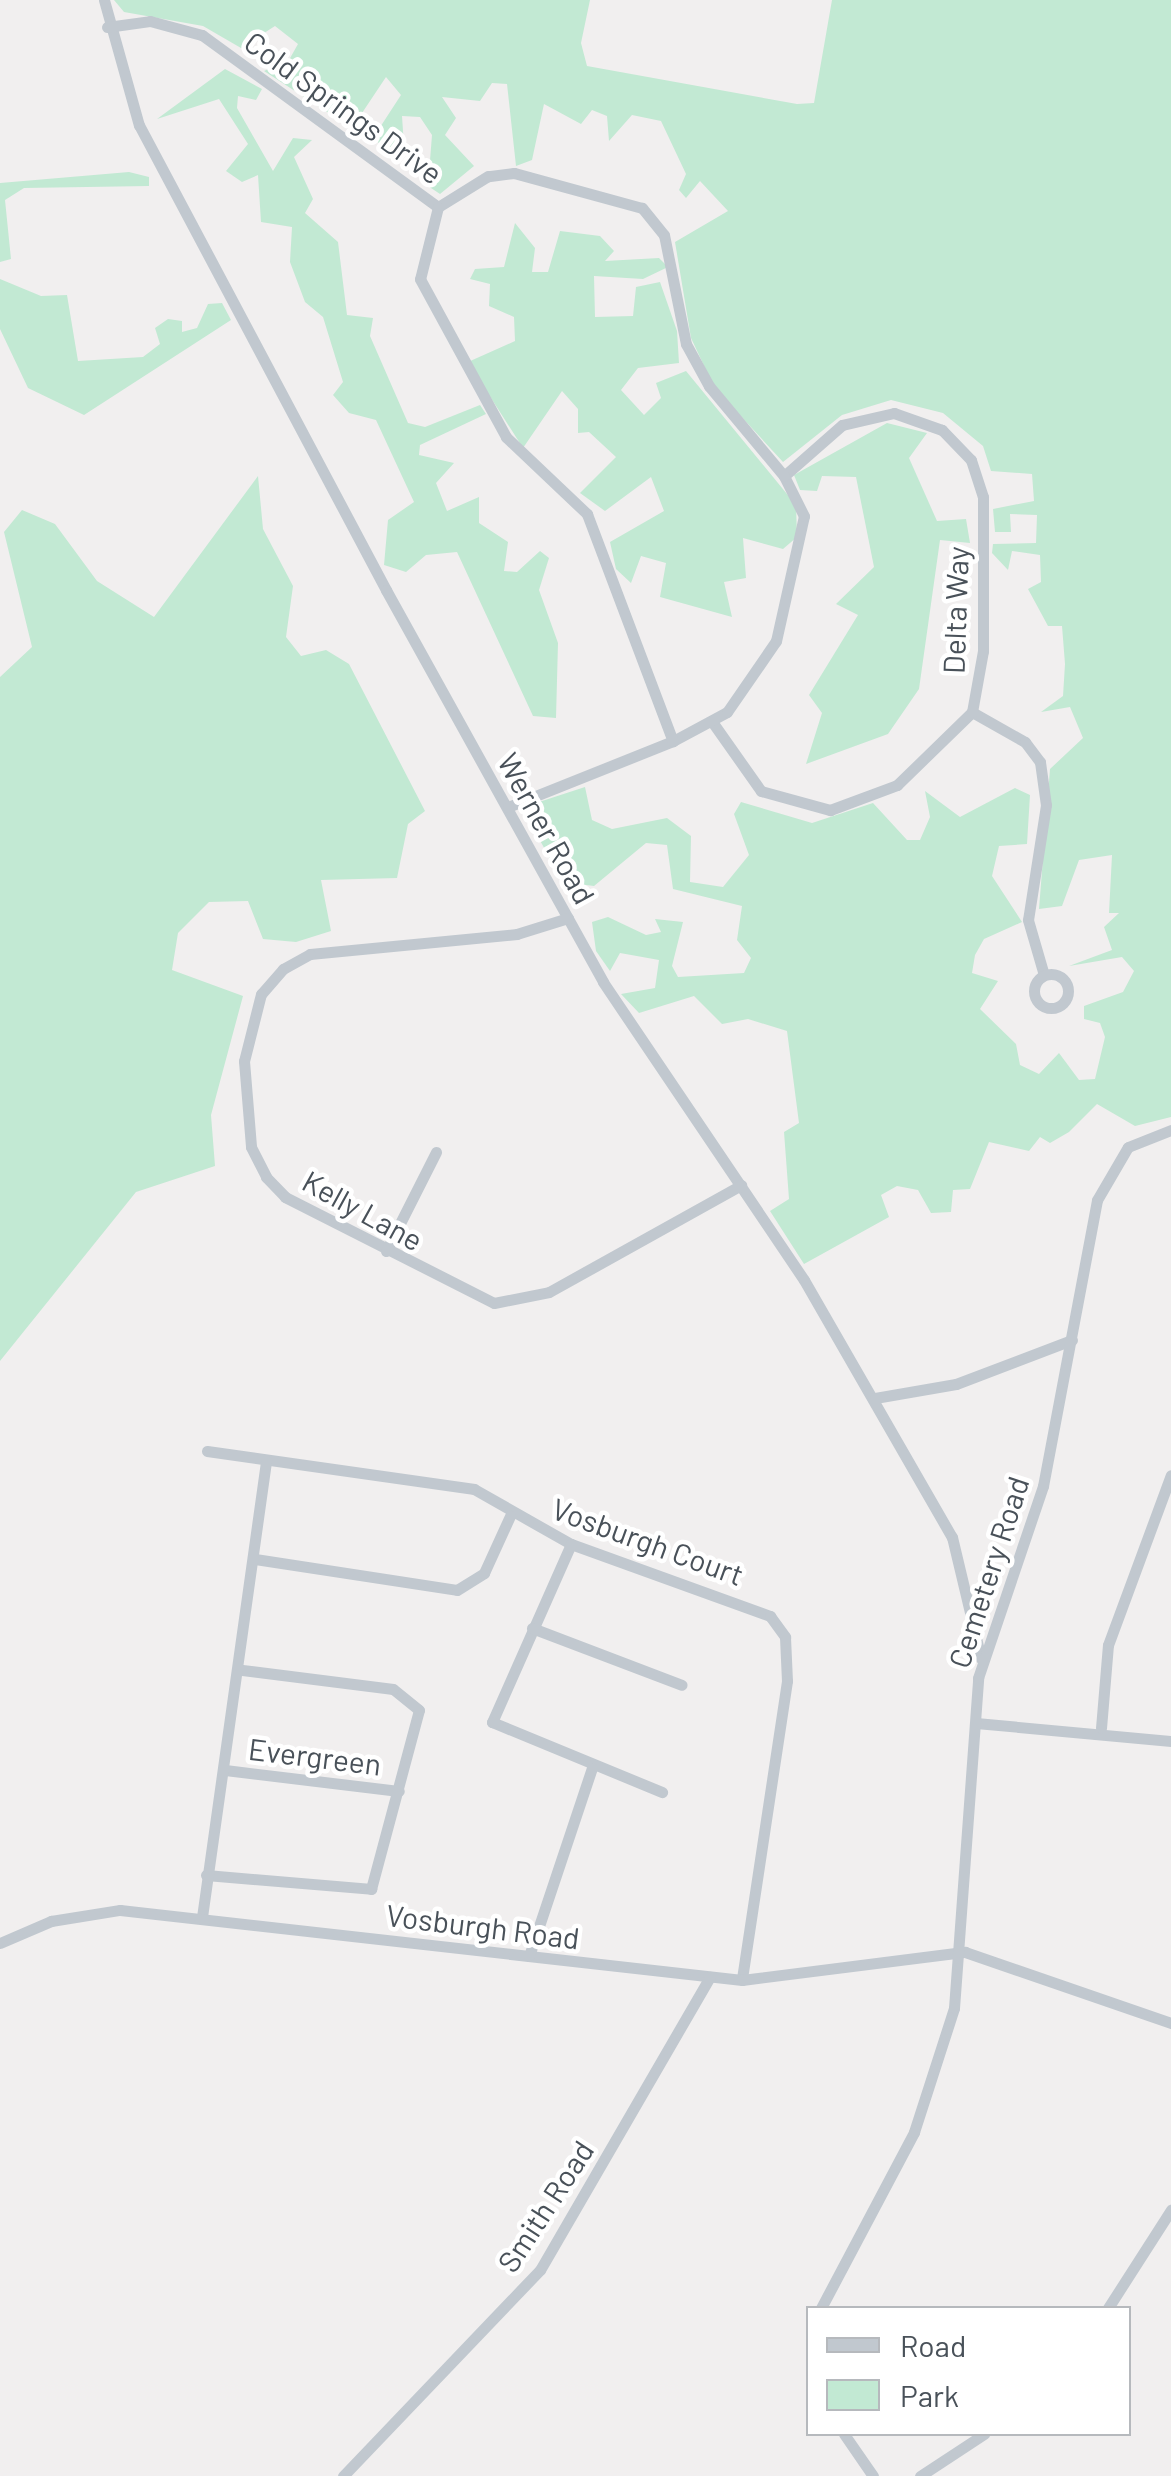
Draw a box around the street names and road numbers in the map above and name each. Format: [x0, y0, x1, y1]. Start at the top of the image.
street label: Cold Springs Drive [238, 23, 450, 191]
street label: Delta Way [935, 546, 975, 674]
street label: Werner Road [491, 746, 603, 910]
street label: Kelly Lane [297, 1162, 429, 1258]
street label: Cemetery Road [940, 1472, 1036, 1672]
street label: Vosburgh Court [547, 1490, 749, 1592]
street label: Evergreen [247, 1730, 383, 1782]
street label: Vosburgh Road [384, 1896, 582, 1956]
street label: Smith Road [489, 2134, 601, 2278]

